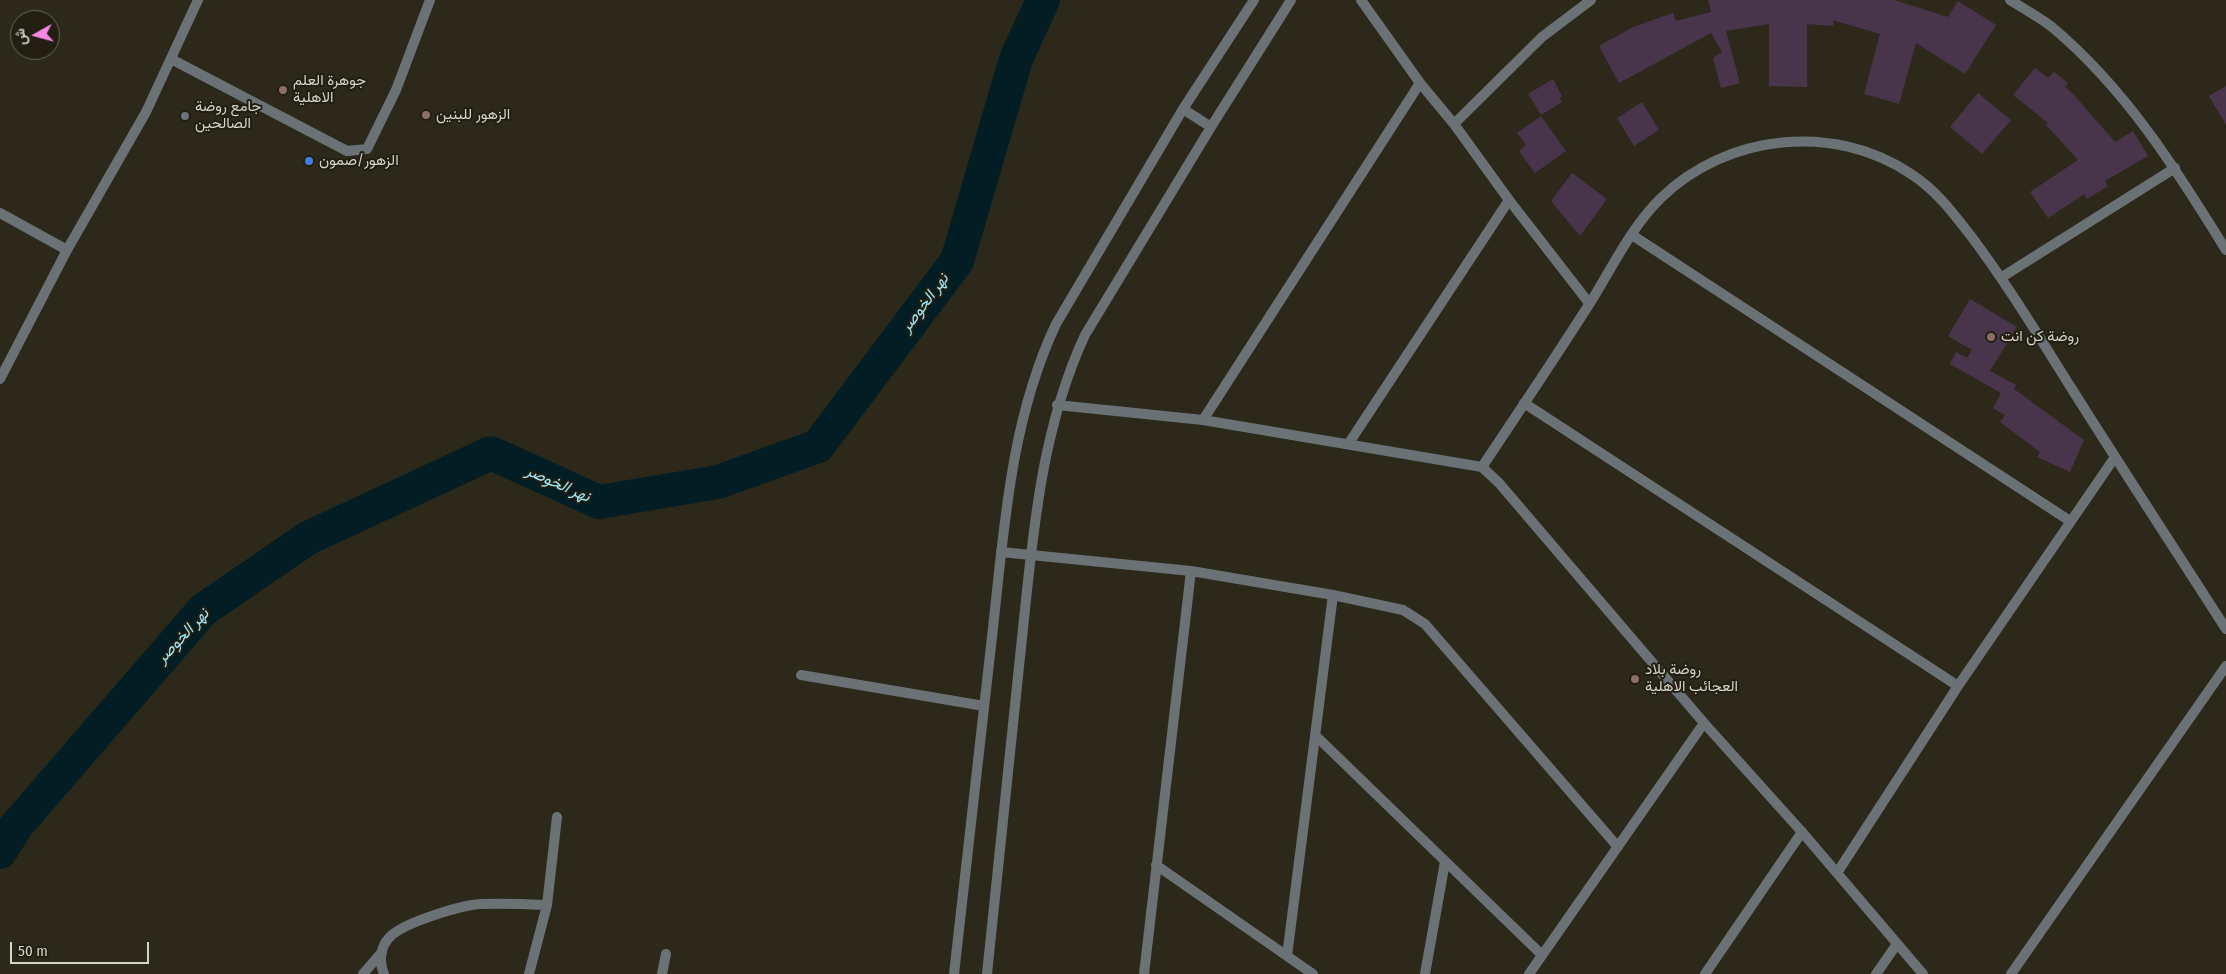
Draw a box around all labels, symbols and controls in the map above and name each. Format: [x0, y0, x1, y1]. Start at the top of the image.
north arrow [10, 10, 60, 60]
text: ش [11, 27, 30, 46]
place label: جوهرة العلم الاهلية [293, 72, 366, 107]
marker: جوهرة العلم الاهلية [277, 84, 289, 96]
place label: جامع روضة الصالحين [195, 98, 261, 133]
place label: الزهور للبنين [436, 106, 510, 124]
marker: الزهور للبنين [420, 109, 432, 121]
marker: جامع روضة الصالحين [179, 110, 191, 122]
place label: الزهور/صمون [319, 152, 399, 170]
marker: الزهور/صمون [303, 155, 315, 167]
water label: نهر الخوصر [897, 270, 953, 336]
place label: روضة كن انت [2001, 328, 2079, 346]
marker: روضة كن انت [1985, 331, 1997, 343]
water label: نهر الخوصر [523, 461, 593, 507]
water label: نهر الخوصر [153, 604, 213, 668]
place label: روضة بلاد العجائب الاهلية [1645, 661, 1738, 696]
marker: روضة بلاد العجائب الاهلية [1629, 673, 1641, 685]
scale bar [12, 932, 151, 964]
text: 50 m [18, 942, 48, 960]

